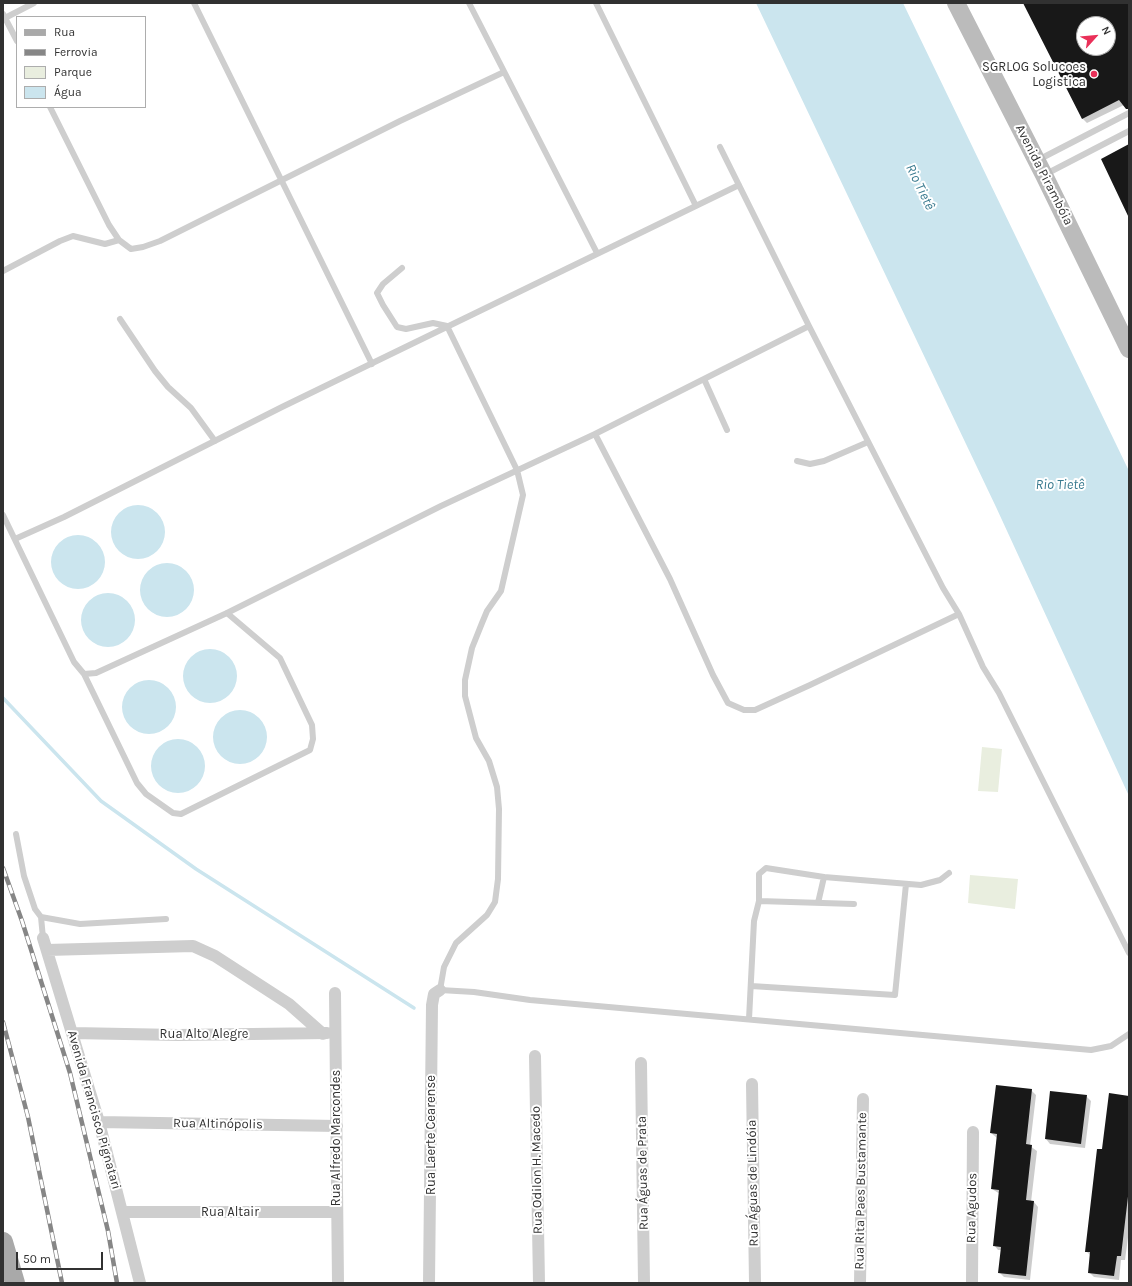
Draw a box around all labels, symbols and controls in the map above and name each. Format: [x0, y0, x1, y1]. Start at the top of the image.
legend [16, 16, 146, 108]
north arrow [1076, 16, 1116, 56]
text: N [1099, 24, 1114, 37]
text: Rua [54, 25, 75, 39]
text: Ferrovia [54, 45, 98, 59]
place label: SGRLOG Solucoes Logistica [982, 59, 1086, 90]
text: Parque [54, 65, 92, 79]
marker: SGRLOG Solucoes Logistica [1089, 69, 1099, 79]
text: Água [54, 85, 82, 99]
street label: Avenida Pirambóia [1012, 122, 1076, 228]
water label: Rio Tietê [902, 161, 938, 213]
water label: Rio Tietê [1035, 477, 1085, 493]
street label: Rua Alto Alegre [160, 1026, 248, 1042]
street label: Avenida Francisco Pignatari [64, 1029, 124, 1191]
street label: Rua Alfredo Marcondes [328, 1070, 344, 1206]
street label: Rua Laerte Cearense [423, 1075, 439, 1195]
street label: Rua Odilon H. Macedo [528, 1106, 546, 1234]
street label: Rua Rita Paes Bustamante [852, 1112, 870, 1270]
street label: Rua Altinópolis [173, 1115, 263, 1133]
street label: Rua Águas de Prata [634, 1116, 652, 1230]
street label: Rua Águas de Lindóia [744, 1119, 762, 1247]
street label: Rua Agudos [964, 1173, 980, 1243]
street label: Rua Altair [201, 1204, 259, 1220]
scale bar [18, 1244, 105, 1270]
text: 50 m [23, 1252, 51, 1266]

